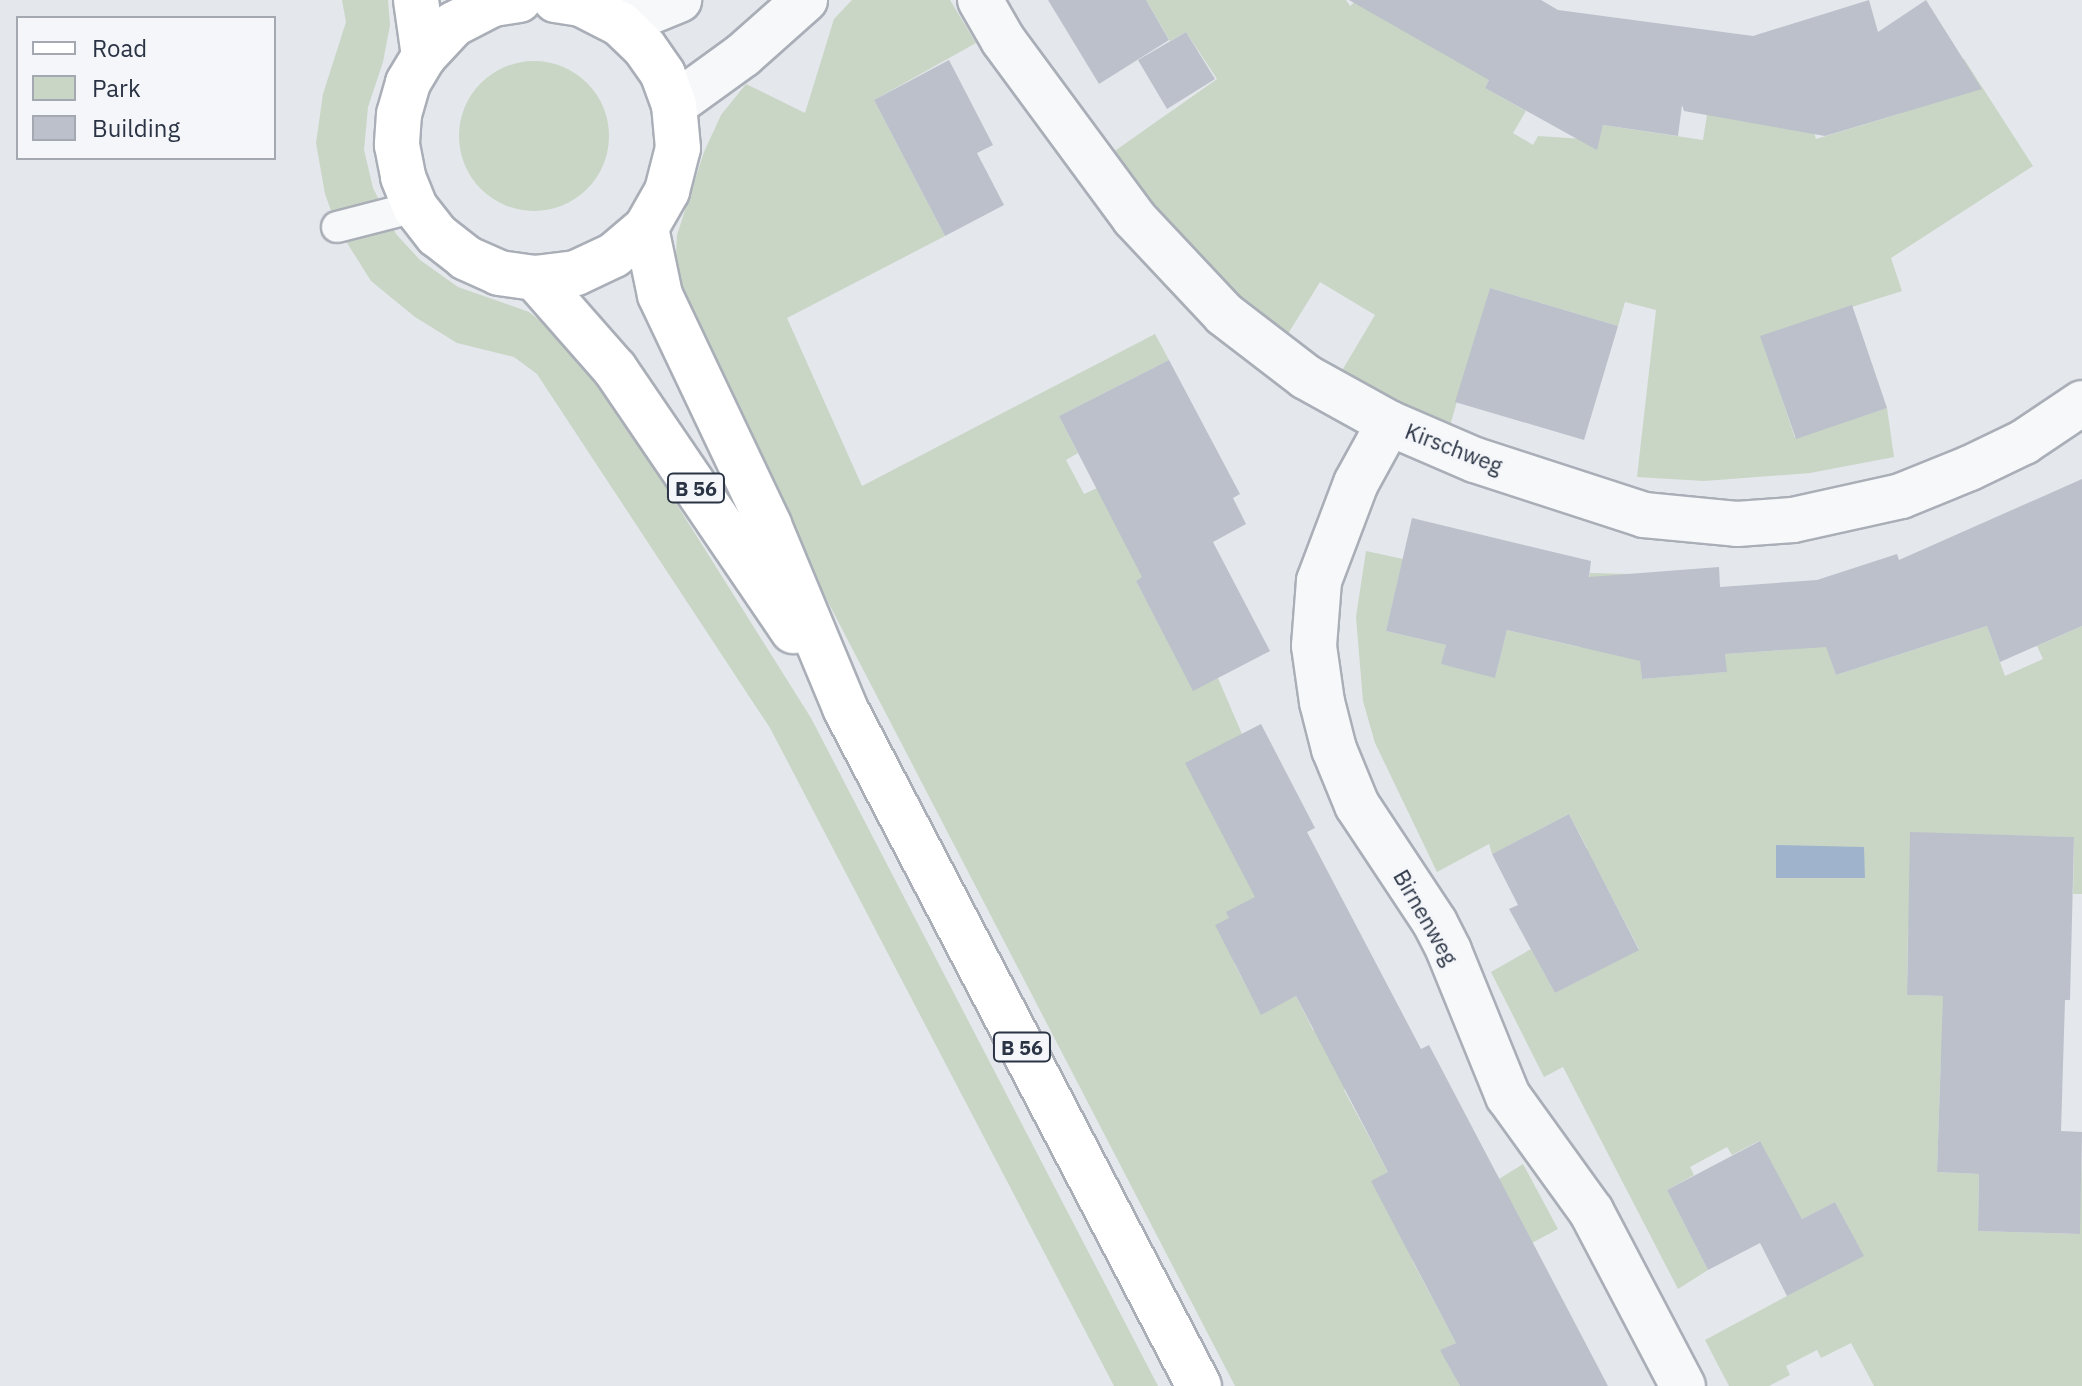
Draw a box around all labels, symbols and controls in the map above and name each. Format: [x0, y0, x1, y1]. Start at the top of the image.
legend [16, 16, 276, 160]
text: Road [92, 32, 147, 64]
text: Park [92, 72, 141, 104]
text: Building [92, 112, 180, 144]
street label: Kirschweg [1402, 417, 1506, 479]
road number: B 56 [666, 472, 726, 504]
street label: Birnenweg [1388, 865, 1464, 969]
road number: B 56 [992, 1031, 1052, 1063]

